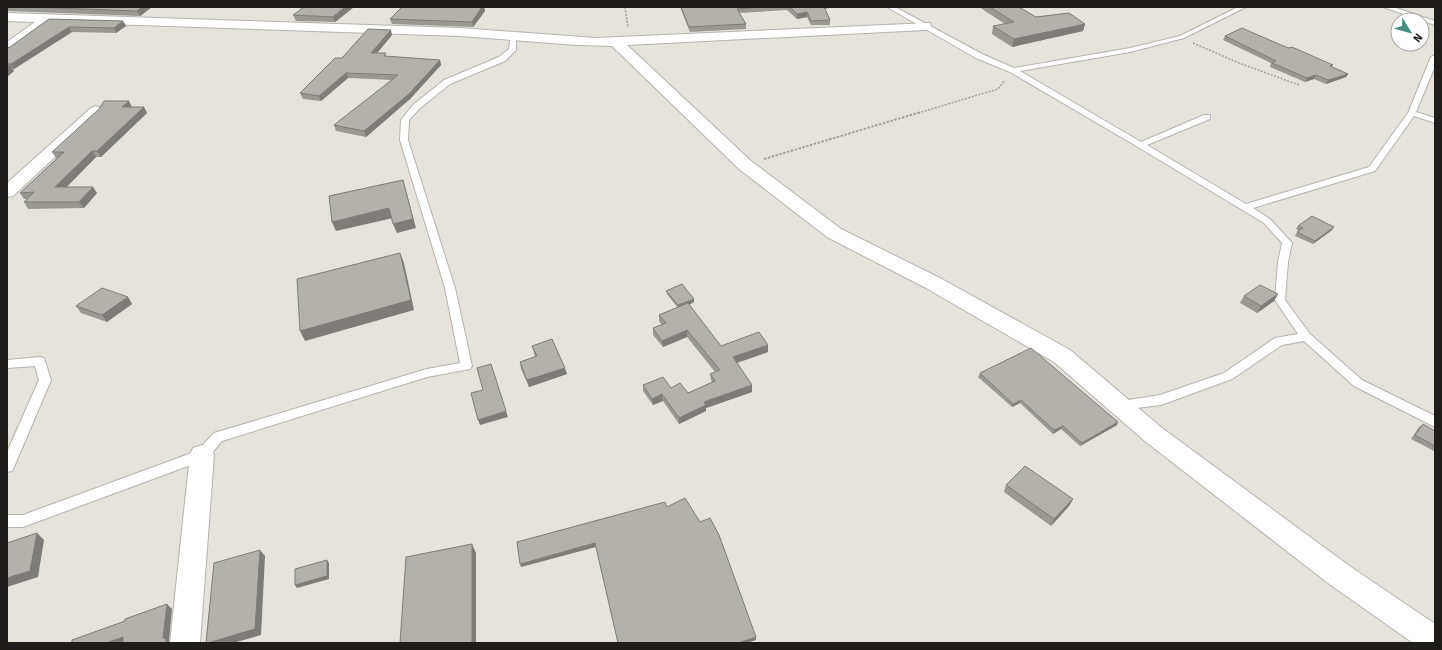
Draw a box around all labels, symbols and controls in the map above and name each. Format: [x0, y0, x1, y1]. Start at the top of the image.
north arrow [1390, 12, 1430, 52]
text: N [1410, 31, 1425, 45]

